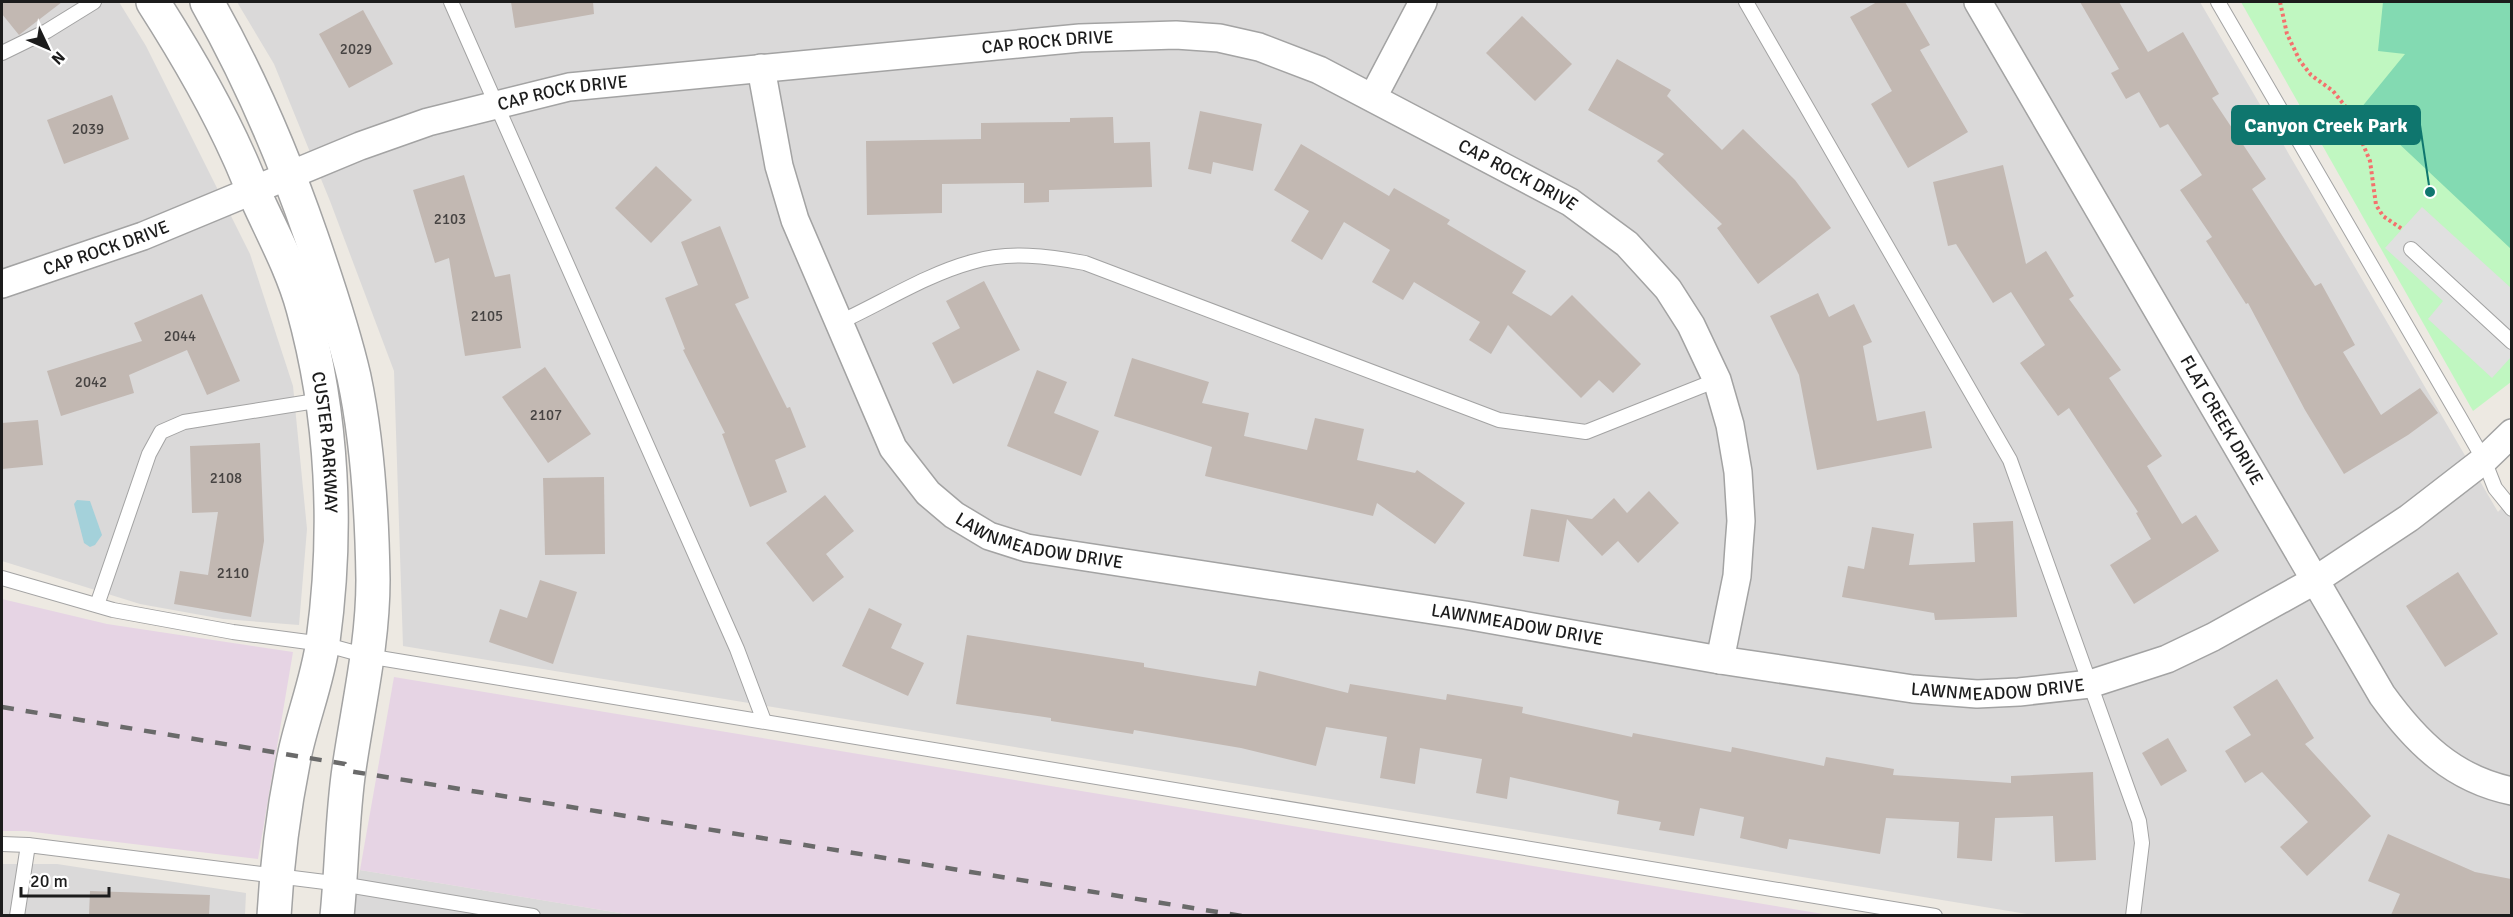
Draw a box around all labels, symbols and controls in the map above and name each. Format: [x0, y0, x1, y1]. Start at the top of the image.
north arrow [18, 18, 78, 78]
street label: CAP ROCK DRIVE [981, 26, 1114, 58]
house number: 2029 [340, 40, 372, 58]
text: N [47, 47, 69, 69]
street label: CAP ROCK DRIVE [495, 70, 629, 115]
callout: Canyon Creek Park [2232, 106, 2420, 144]
text: Canyon Creek Park [2244, 113, 2408, 138]
house number: 2039 [72, 120, 104, 138]
street label: CAP ROCK DRIVE [1454, 134, 1583, 215]
house number: 2103 [434, 210, 466, 228]
street label: CAP ROCK DRIVE [40, 215, 172, 280]
house number: 2105 [471, 307, 503, 325]
house number: 2044 [164, 327, 196, 345]
street label: FLAT CREEK DRIVE [2175, 351, 2268, 489]
street label: CUSTER PARKWAY [307, 370, 342, 513]
house number: 2042 [75, 373, 107, 391]
house number: 2107 [530, 406, 562, 424]
house number: 2108 [210, 469, 242, 487]
street label: LAWNMEADOW DRIVE [952, 507, 1125, 574]
house number: 2110 [217, 564, 249, 582]
street label: LAWNMEADOW DRIVE [1430, 599, 1605, 650]
street label: LAWNMEADOW DRIVE [1910, 674, 2086, 705]
scale bar [21, 860, 110, 898]
text: 20 m [30, 870, 68, 892]

